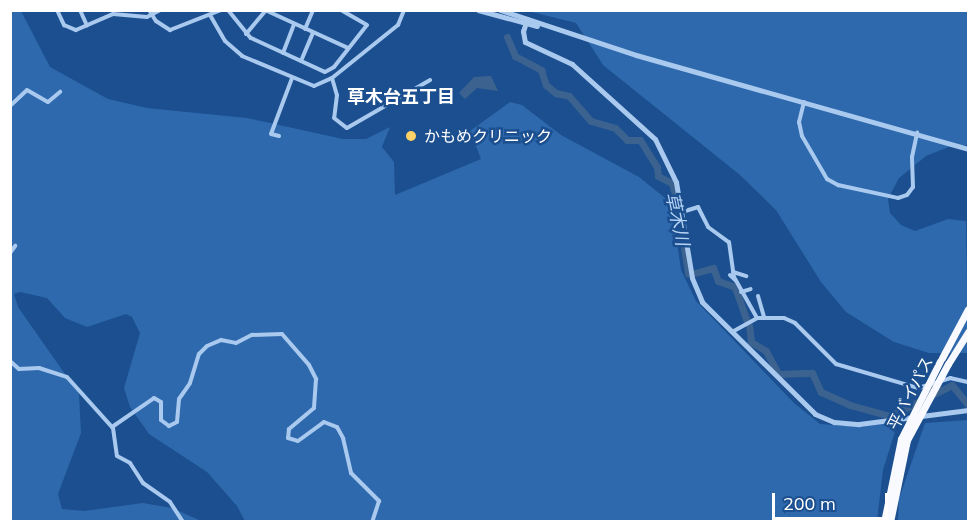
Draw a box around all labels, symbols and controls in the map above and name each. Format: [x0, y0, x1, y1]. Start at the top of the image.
district label: 草木台五丁目 [347, 86, 455, 108]
place label: かもめクリニック [424, 126, 552, 146]
marker: かもめクリニック [402, 127, 420, 145]
water label: 草木川 [661, 190, 693, 248]
street label: 平バイパス [883, 353, 937, 433]
scale bar [775, 481, 890, 519]
text: 200 m [783, 492, 836, 515]

